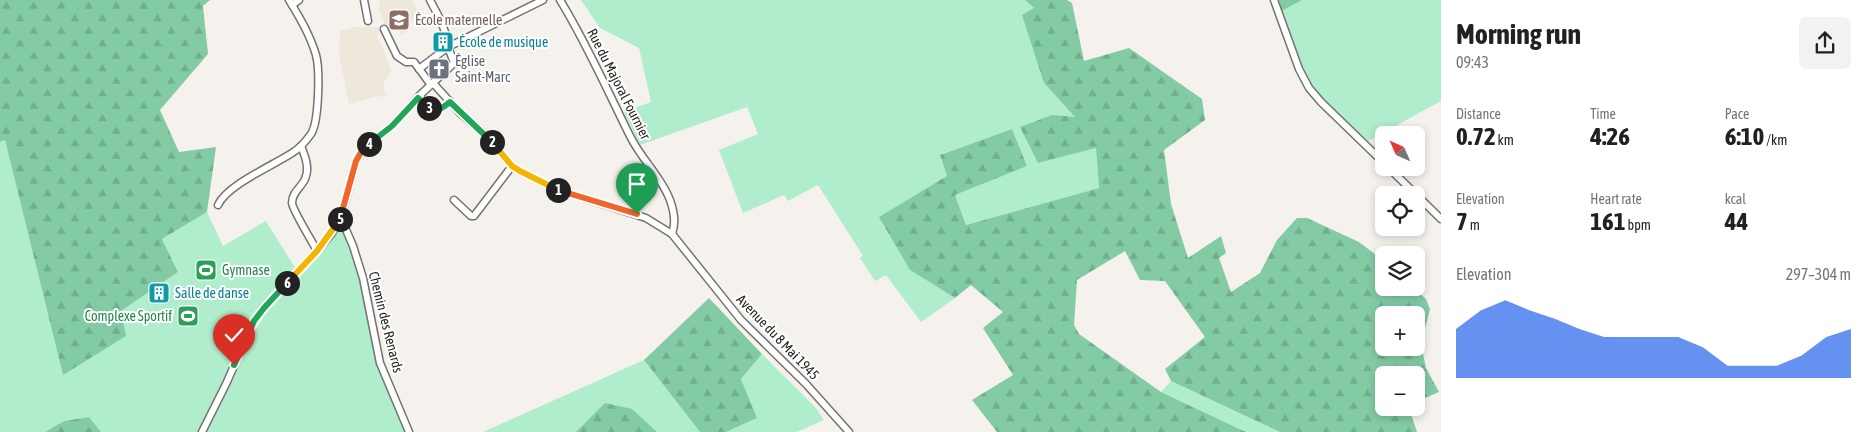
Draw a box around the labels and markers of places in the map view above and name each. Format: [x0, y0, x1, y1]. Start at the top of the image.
school or university icon: École maternelle [387, 8, 411, 32]
place label: École maternelle [415, 12, 502, 28]
building icon: École de musique [431, 30, 455, 54]
place label: École de musique [459, 34, 548, 50]
place label: Église Saint-Marc [455, 53, 511, 85]
church icon: Église Saint-Marc [427, 57, 451, 81]
pin: 3 [416, 96, 442, 120]
pin: 2 [480, 130, 504, 154]
pin: 4 [356, 132, 382, 156]
pin [616, 163, 658, 214]
pin: 1 [546, 178, 570, 202]
pin: 5 [328, 206, 352, 232]
sports icon: Gymnase [194, 258, 218, 282]
place label: Gymnase [222, 262, 270, 278]
pin: 6 [274, 270, 300, 296]
building icon: Salle de danse [147, 281, 171, 305]
place label: Salle de danse [175, 285, 249, 301]
sports icon: Complexe Sportif [176, 304, 200, 328]
place label: Complexe Sportif [85, 308, 172, 324]
pin [213, 314, 255, 365]

